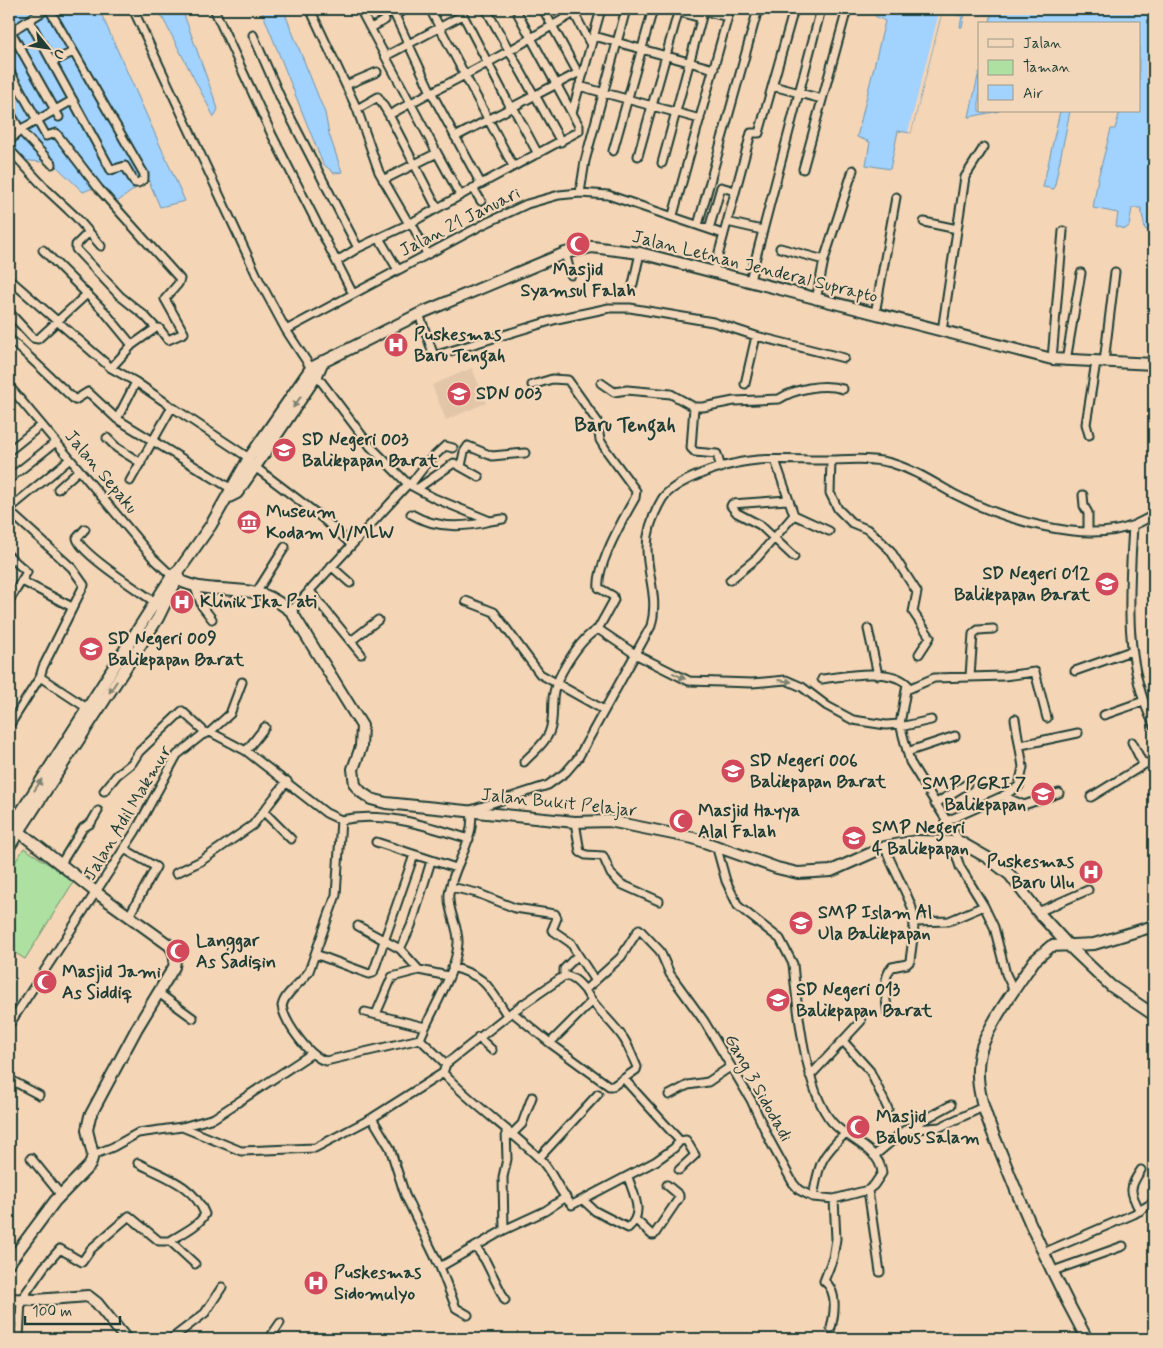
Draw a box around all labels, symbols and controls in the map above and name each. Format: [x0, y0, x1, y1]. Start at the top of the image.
north arrow [22, 22, 72, 72]
legend [978, 22, 1140, 112]
text: Jalan [1023, 34, 1062, 54]
text: U [48, 46, 68, 62]
text: Taman [1023, 58, 1071, 78]
text: Air [1023, 84, 1043, 104]
street label: Jalan 21 Januari [395, 181, 525, 263]
street label: Jalan Letnan Jenderal Suprapto [630, 225, 880, 309]
mosque icon: Masjid Syamsul Falah [565, 231, 591, 257]
place label: Masjid Syamsul Falah [520, 258, 636, 303]
place label: Puskesmas Baru Tengah [414, 323, 505, 370]
hospital icon: Puskesmas Baru Tengah [383, 332, 409, 358]
school or university icon: SDN 003 [446, 381, 472, 407]
place label: SDN 003 [476, 382, 542, 406]
one-way arrow [292, 395, 302, 409]
district label: Baru Tengah [574, 412, 676, 441]
street label: Jalan Sepaku [59, 425, 143, 519]
place label: SD Negeri 003 Balikpapan Barat [302, 428, 438, 473]
school or university icon: SD Negeri 003 Balikpapan Barat [271, 437, 297, 463]
place label: Museum Kodam VI/MLW [266, 500, 394, 545]
museum icon: Museum Kodam VI/MLW [236, 509, 262, 535]
place label: SD Negeri 012 Balikpapan Barat [954, 562, 1090, 607]
school or university icon: SD Negeri 012 Balikpapan Barat [1094, 571, 1120, 597]
hospital icon: Klinik Ika Pati [169, 589, 195, 615]
place label: Klinik Ika Pati [200, 590, 317, 614]
place label: SD Negeri 009 Balikpapan Barat [108, 627, 244, 672]
school or university icon: SD Negeri 009 Balikpapan Barat [78, 636, 104, 662]
one-way arrow [672, 672, 686, 680]
one-way arrow [778, 677, 794, 685]
one-way arrow [108, 680, 118, 693]
street label: Jalan Adil Makmur [78, 740, 178, 885]
place label: SD Negeri 006 Balikpapan Barat [750, 749, 886, 794]
school or university icon: SD Negeri 006 Balikpapan Barat [720, 758, 746, 784]
place label: SMP PGRI 7 Balikpapan [922, 772, 1026, 817]
one-way arrow [34, 778, 43, 792]
school or university icon: SMP PGRI 7 Balikpapan [1030, 781, 1056, 807]
street label: Jalan Bukit Pelajar [480, 783, 639, 823]
place label: Masjid Hayya Alal Falah [698, 799, 800, 844]
mosque icon: Masjid Hayya Alal Falah [668, 808, 694, 834]
place label: SMP Negeri 4 Balikpapan [872, 816, 969, 861]
school or university icon: SMP Negeri 4 Balikpapan [841, 825, 867, 851]
place label: Puskesmas Baru Ulu [987, 850, 1074, 895]
hospital icon: Puskesmas Baru Ulu [1078, 859, 1104, 885]
place label: SMP Islam Al Ula Balikpapan [818, 901, 932, 946]
school or university icon: SMP Islam Al Ula Balikpapan [788, 910, 814, 936]
place label: Langgar As Sadiqin [196, 929, 276, 974]
mosque icon: Langgar As Sadiqin [165, 938, 191, 964]
place label: Masjid Jami As Siddiq [62, 960, 161, 1005]
mosque icon: Masjid Jami As Siddiq [32, 969, 58, 995]
place label: SD Negeri 013 Balikpapan Barat [796, 978, 932, 1023]
school or university icon: SD Negeri 013 Balikpapan Barat [765, 987, 791, 1013]
street label: Gang 3 Sidodadi [718, 1030, 798, 1147]
place label: Masjid Babus Salam [876, 1105, 980, 1150]
mosque icon: Masjid Babus Salam [845, 1114, 871, 1140]
place label: Puskesmas Sidomulyo [334, 1261, 421, 1306]
hospital icon: Puskesmas Sidomulyo [303, 1270, 329, 1296]
scale bar [25, 1293, 120, 1325]
text: 100 m [32, 1302, 72, 1322]

